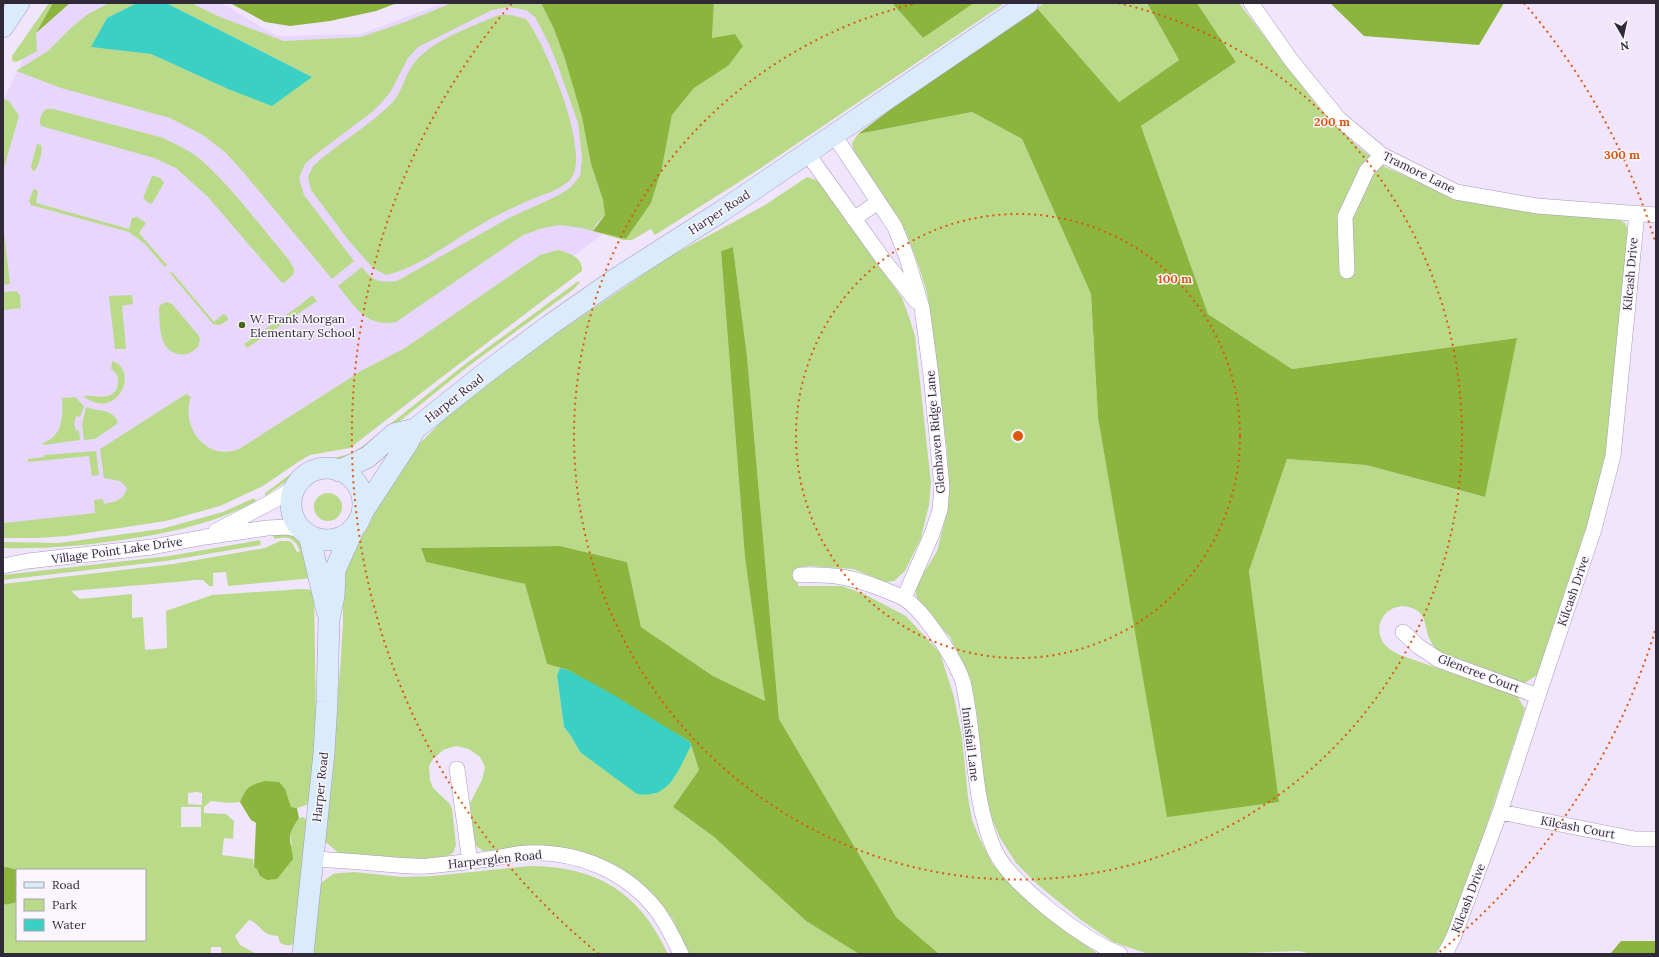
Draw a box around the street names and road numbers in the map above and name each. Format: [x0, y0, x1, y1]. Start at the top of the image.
street label: Tramore Lane [1380, 148, 1458, 196]
street label: Harper Road [685, 187, 753, 237]
street label: Kilcash Drive [1619, 236, 1641, 311]
street label: Glenhaven Ridge Lane [922, 369, 948, 494]
street label: Harper Road [422, 370, 486, 426]
street label: Village Point Lake Drive [50, 533, 184, 567]
street label: Kilcash Drive [1554, 553, 1592, 628]
street label: Glencree Court [1436, 651, 1522, 696]
street label: Innisfail Lane [959, 706, 983, 782]
street label: Harper Road [309, 751, 331, 823]
street label: Kilcash Court [1539, 812, 1617, 842]
street label: Harperglen Road [447, 847, 543, 871]
street label: Kilcash Drive [1448, 861, 1488, 935]

